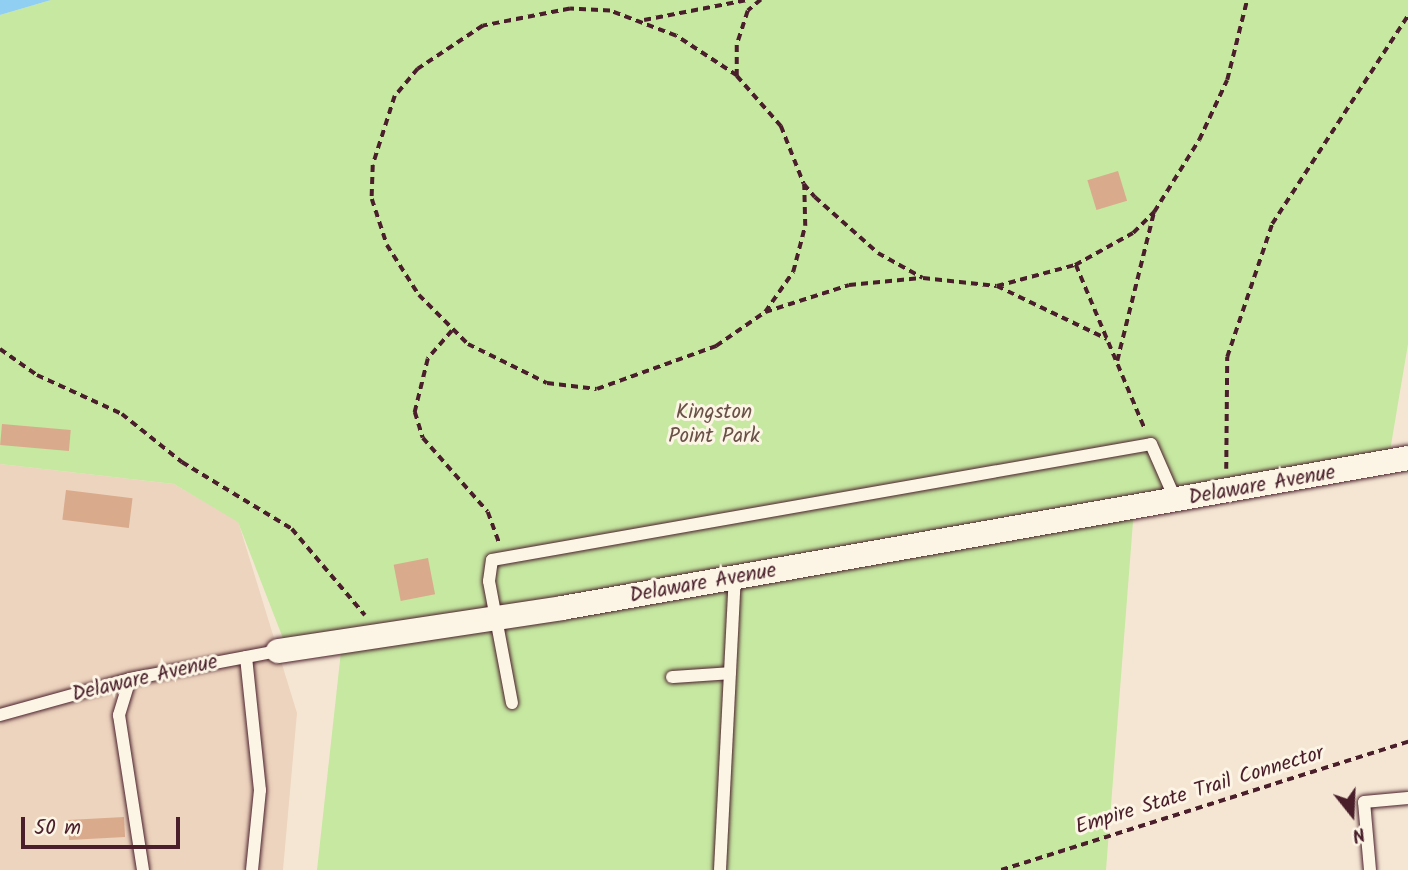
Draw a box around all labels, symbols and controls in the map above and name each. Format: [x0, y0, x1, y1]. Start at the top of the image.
park label: Kingston Point Park [668, 400, 760, 450]
street label: Delaware Avenue [1187, 461, 1337, 511]
street label: Delaware Avenue [628, 559, 778, 609]
street label: Delaware Avenue [70, 650, 220, 708]
street label: Empire State Trail Connector [1073, 741, 1327, 841]
north arrow [1317, 779, 1387, 849]
scale bar [24, 804, 184, 848]
text: 50 m [34, 812, 81, 845]
text: N [1348, 818, 1369, 850]

